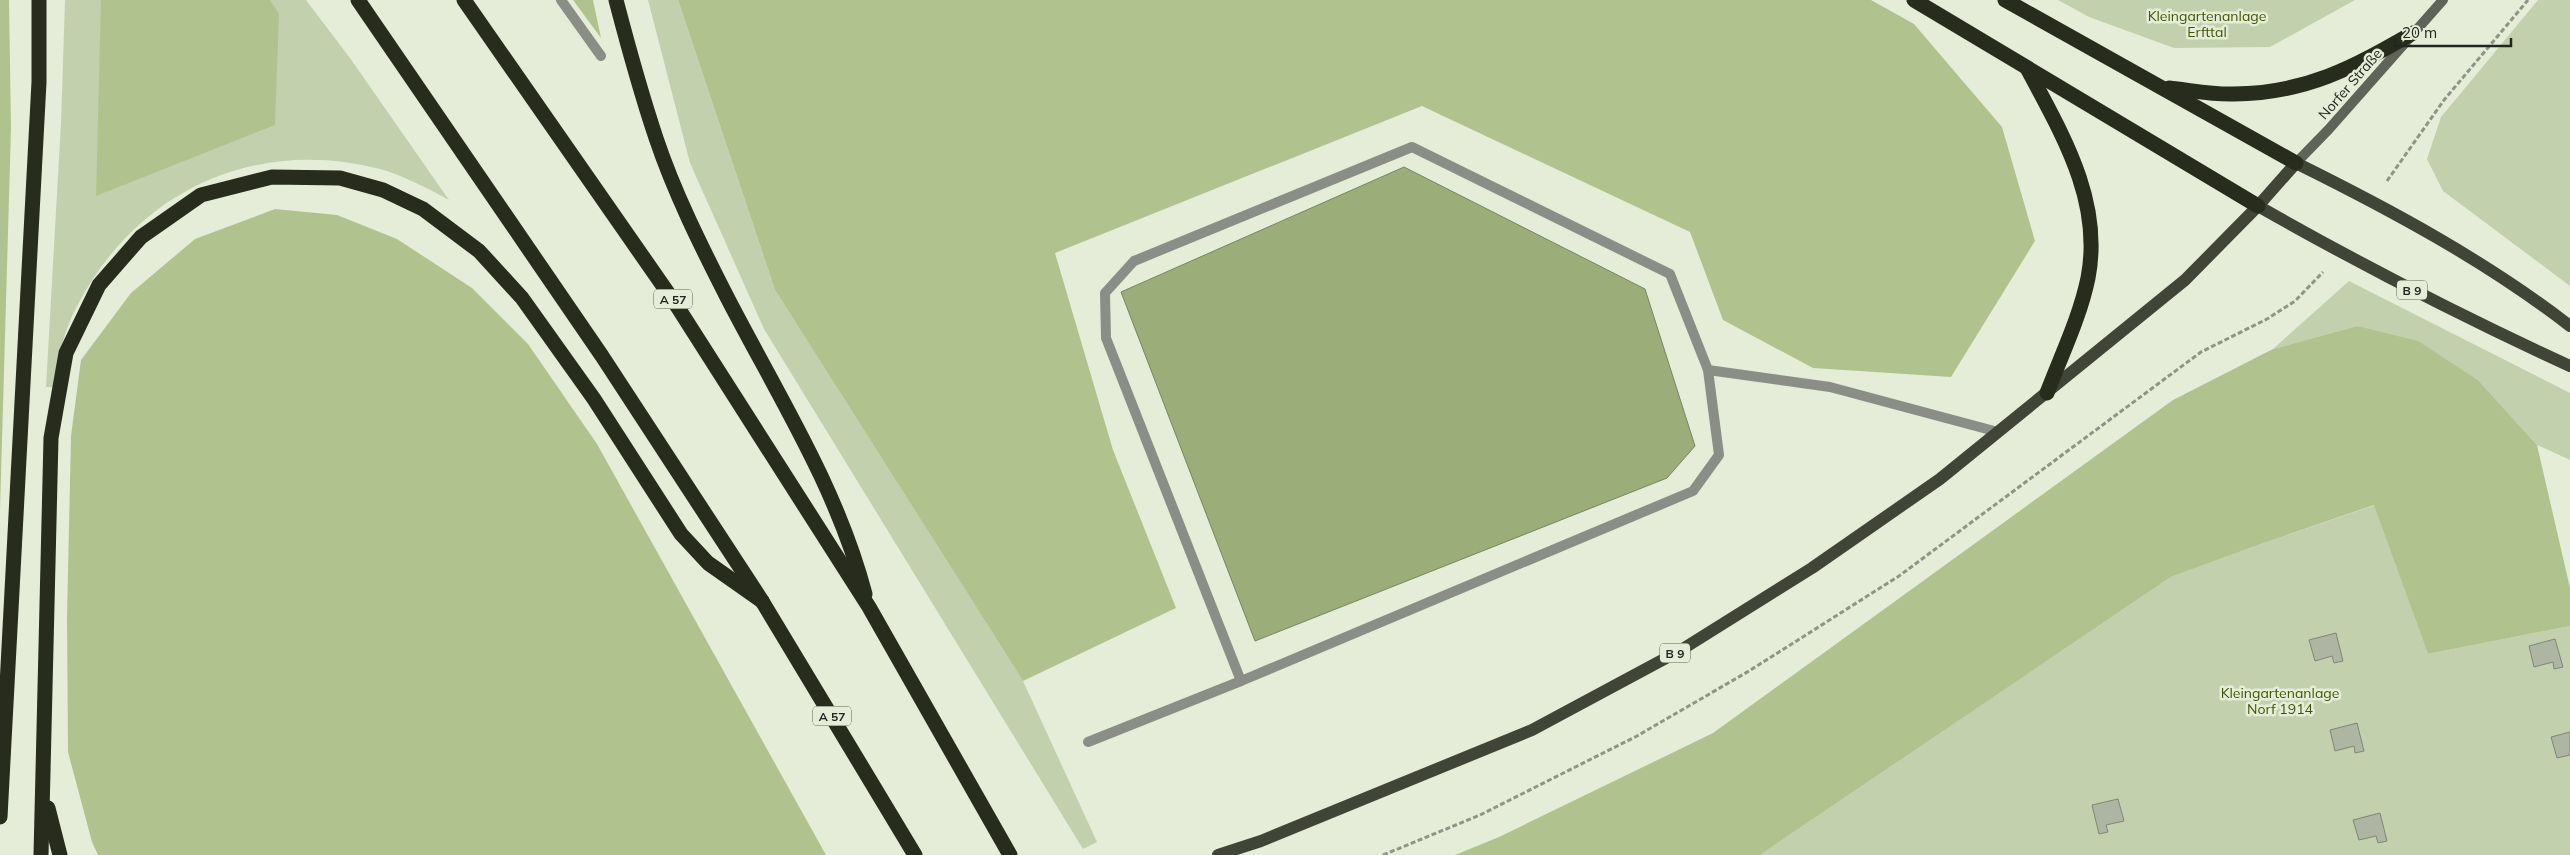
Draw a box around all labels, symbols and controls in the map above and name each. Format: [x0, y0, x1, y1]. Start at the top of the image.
park label: Kleingartenanlage Erfttal [2148, 7, 2266, 41]
scale bar [2395, 15, 2511, 47]
text: 20 m [2402, 23, 2437, 42]
street label: Norfer Straße [2314, 45, 2386, 123]
road number: B 9 [2397, 280, 2427, 300]
road number: A 57 [654, 290, 692, 308]
road number: B 9 [1660, 644, 1690, 662]
park label: Kleingartenanlage Norf 1914 [2221, 684, 2339, 718]
road number: A 57 [813, 706, 851, 726]

